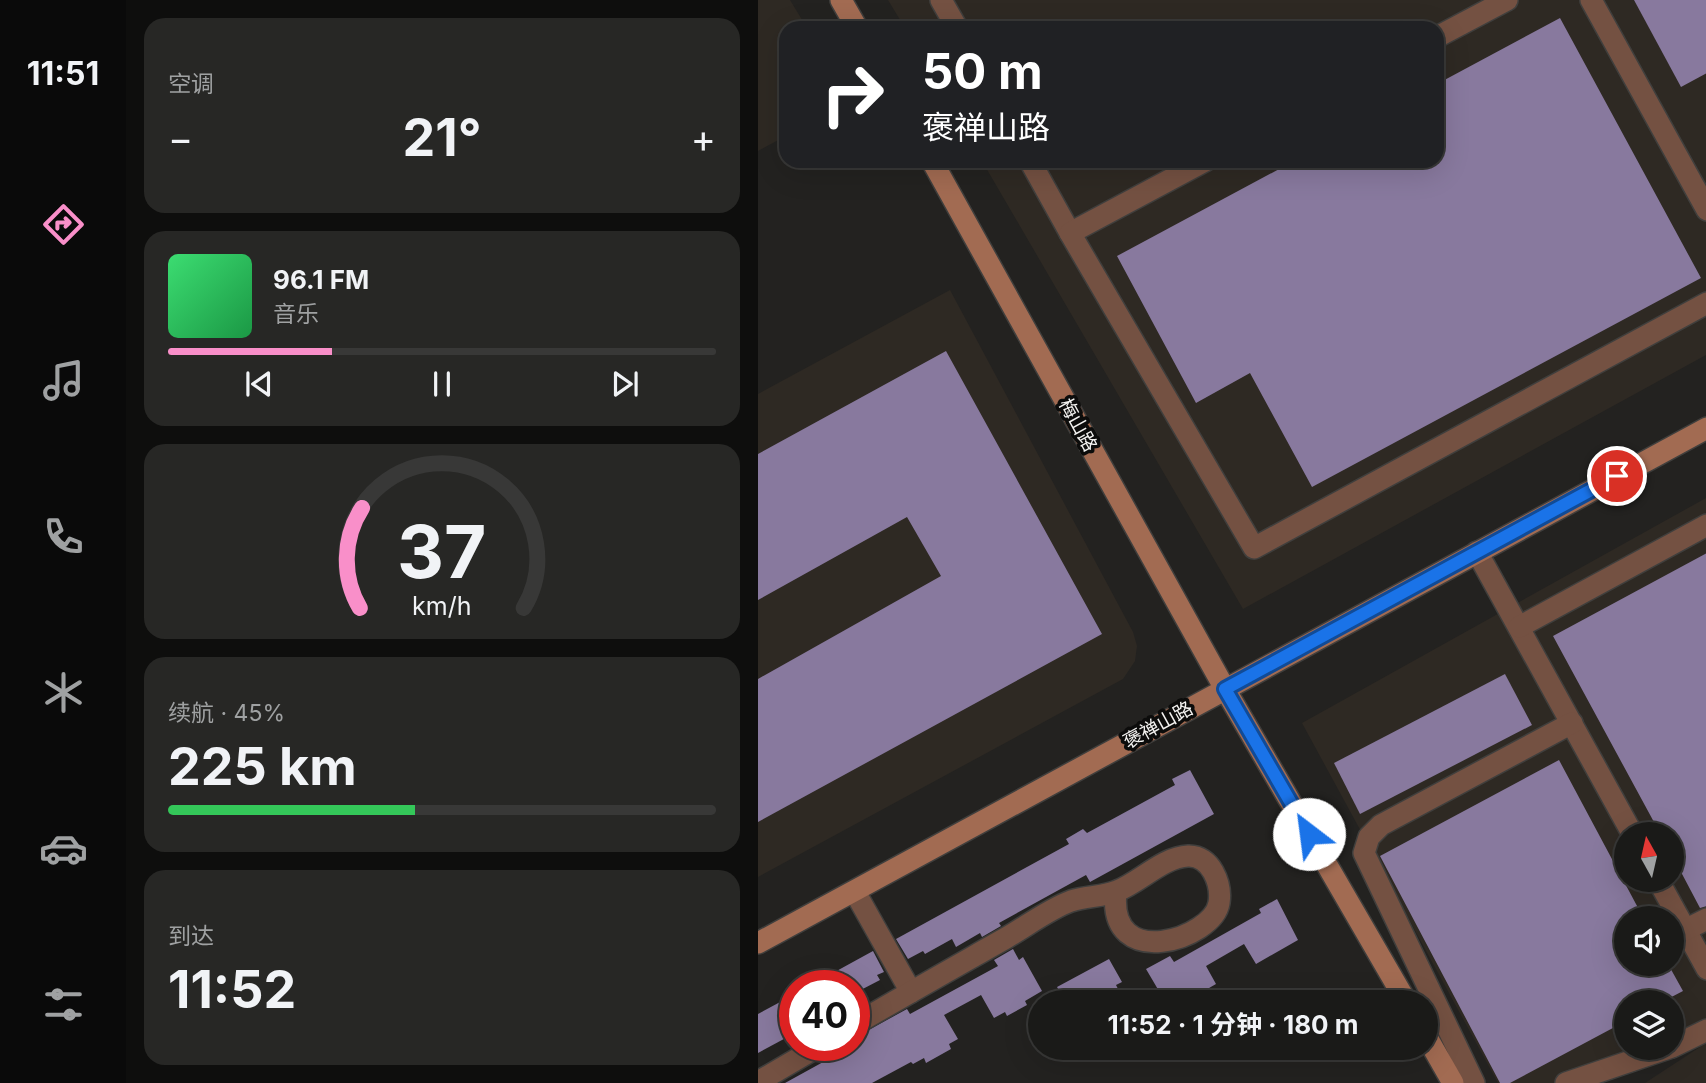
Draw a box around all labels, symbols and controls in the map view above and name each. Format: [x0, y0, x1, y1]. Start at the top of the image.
text: 50 m [922, 42, 1043, 101]
icon: right [807, 49, 898, 140]
text: 11:51 [27, 54, 99, 93]
text: 空调 [168, 70, 214, 98]
text: 21° [402, 106, 482, 169]
text: 褒禅山路 [922, 108, 1050, 147]
text: − [168, 115, 193, 161]
text: + [691, 115, 716, 161]
icon: directions [39, 200, 88, 249]
text: 96.1 FM [273, 264, 369, 295]
text: 音乐 [273, 300, 319, 328]
icon: music [39, 356, 88, 405]
icon: previous [240, 365, 278, 403]
icon: pause [423, 365, 461, 403]
icon: next [606, 365, 644, 403]
street label: 梅山路 [1054, 394, 1102, 456]
pin [1587, 446, 1647, 506]
icon: arrive [1598, 457, 1636, 495]
text: 37 [397, 507, 487, 596]
icon: phone [39, 512, 88, 561]
text: km/h [412, 590, 472, 620]
icon: climate [39, 668, 88, 717]
street label: 褒禅山路 [1119, 697, 1197, 753]
text: 续航 · 45% [168, 699, 285, 727]
text: 225 km [168, 735, 357, 798]
position arrow [1272, 797, 1346, 871]
north arrow [1614, 822, 1684, 892]
map controls [1614, 822, 1684, 1060]
icon: car [39, 824, 88, 873]
button: sound [1614, 906, 1684, 976]
text: 到达 [168, 922, 214, 950]
text: 11:52 [168, 958, 296, 1021]
speed limit sign: 40 [779, 970, 870, 1061]
icon: filters [39, 980, 88, 1029]
button: layers [1614, 990, 1684, 1060]
text: 11:52 · 1 分钟 · 180 m [1107, 1009, 1359, 1040]

